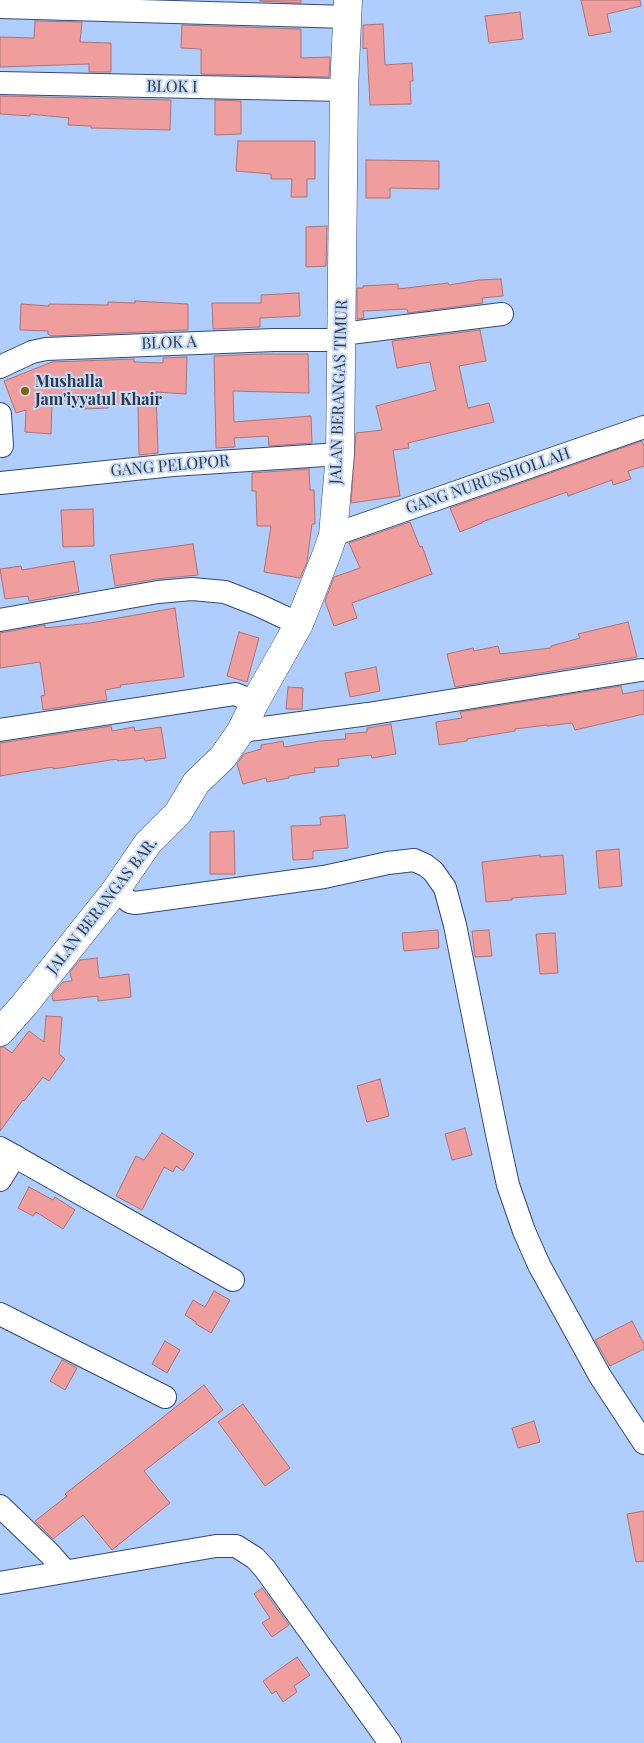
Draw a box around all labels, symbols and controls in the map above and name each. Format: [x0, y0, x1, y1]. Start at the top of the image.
street label: BLOK I [146, 77, 198, 97]
street label: JALAN BERANGAS TIMUR [326, 299, 352, 485]
street label: BLOK A [141, 332, 197, 354]
place label: Mushalla Jam'iyyatul Khair [35, 372, 162, 410]
marker: Mushalla Jam'iyyatul Khair [19, 385, 31, 397]
street label: GANG NURUSSHOLLAH [403, 444, 573, 518]
street label: GANG PELOPOR [110, 451, 230, 481]
street label: JALAN BERANGAS BAR. [43, 834, 161, 978]

